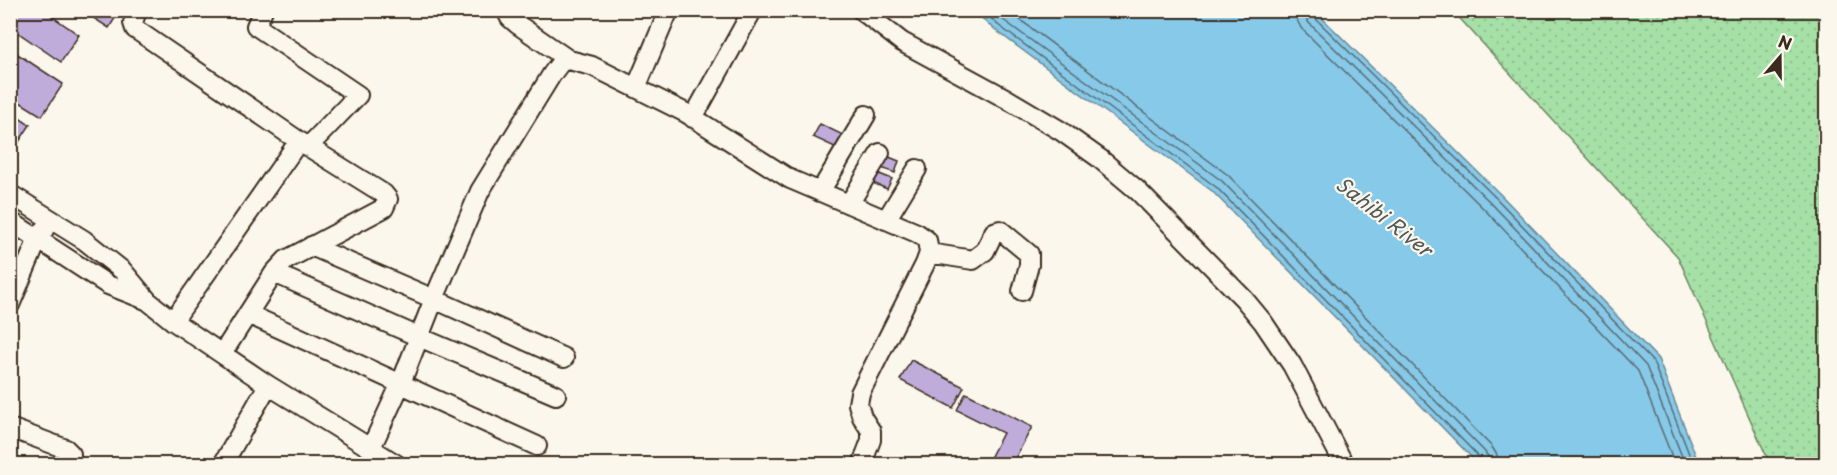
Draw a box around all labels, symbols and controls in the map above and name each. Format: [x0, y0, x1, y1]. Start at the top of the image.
north arrow [1750, 27, 1810, 87]
text: N [1775, 29, 1796, 55]
water label: Sahibi River [1330, 169, 1441, 265]

